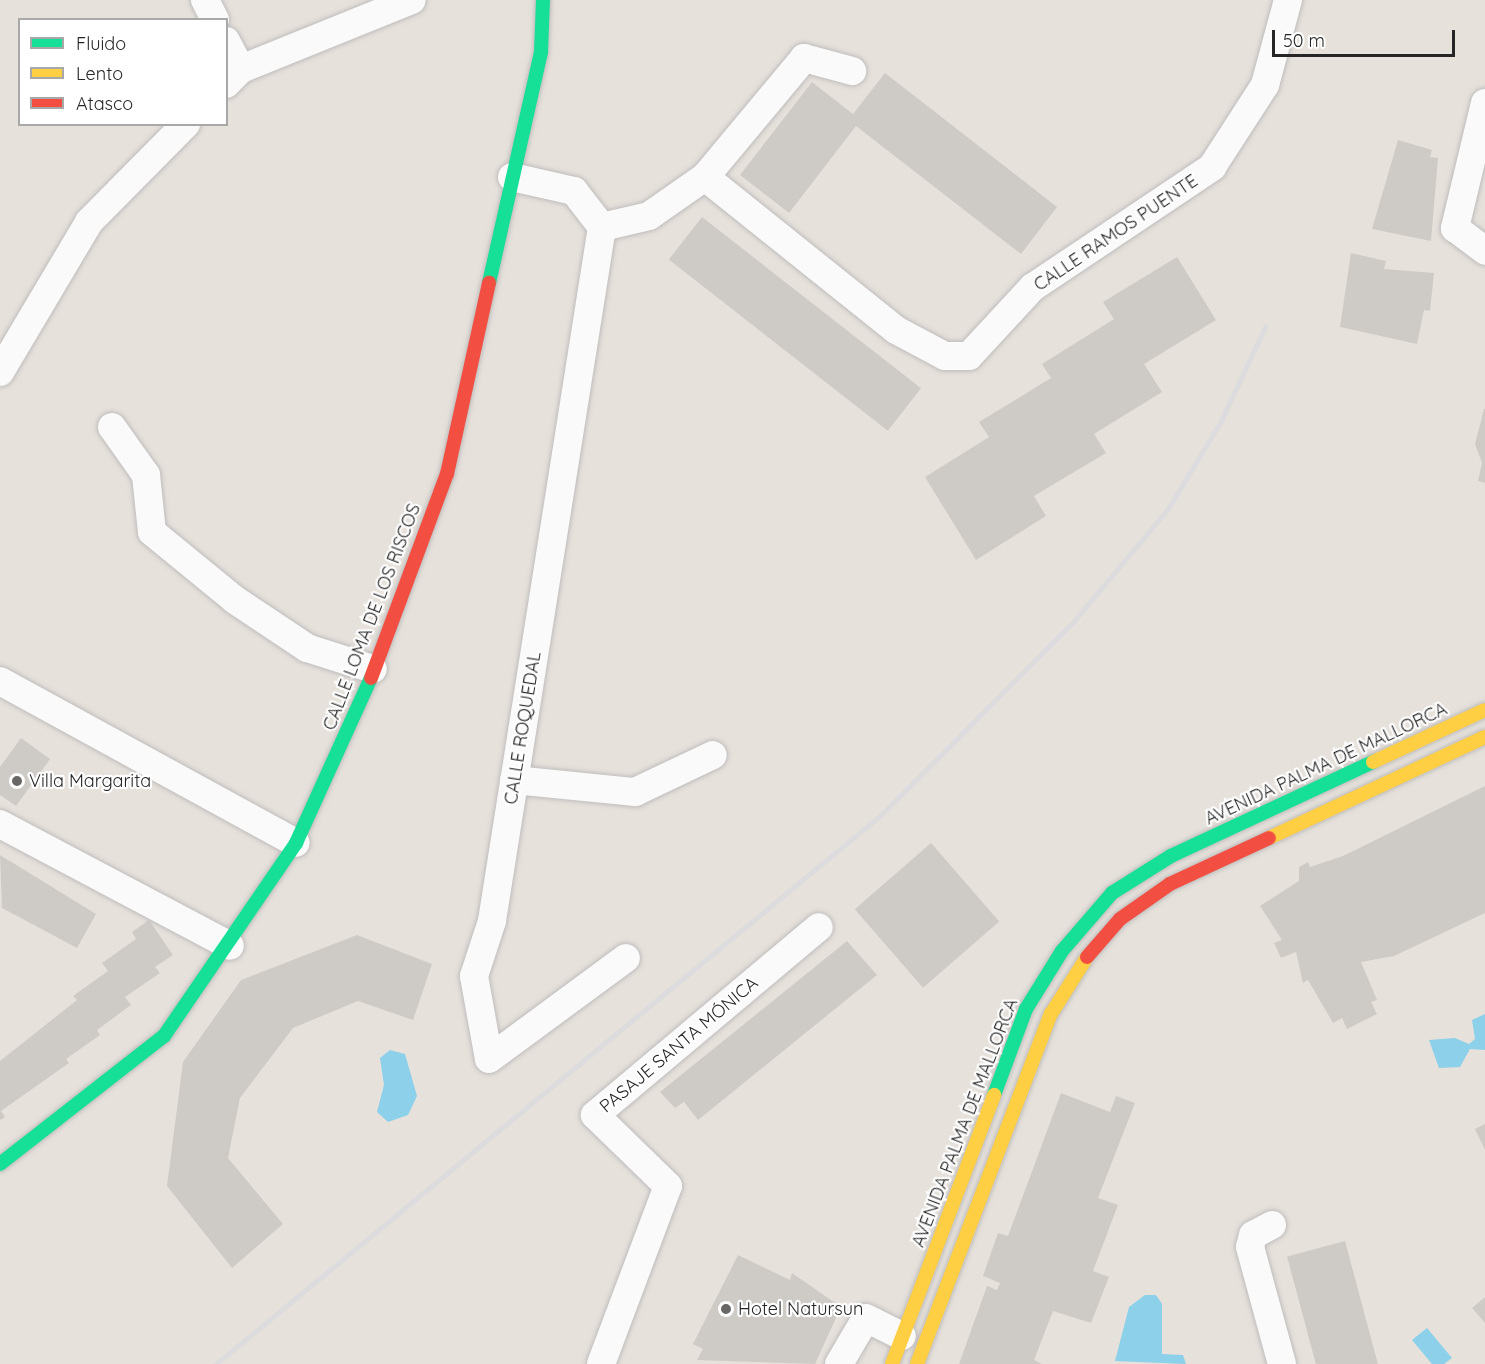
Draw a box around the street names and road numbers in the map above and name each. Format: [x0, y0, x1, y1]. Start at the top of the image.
street label: CALLE RAMOS PUENTE [1030, 170, 1202, 296]
street label: CALLE LOMA DE LOS RISCOS [319, 501, 425, 733]
street label: CALLE ROQUEDAL [500, 650, 546, 806]
street label: AVENIDA PALMA DE MALLORCA [1202, 698, 1450, 830]
street label: PASAJE SANTA MÓNICA [595, 972, 763, 1118]
street label: AVENIDA PALMA DE MALLORCA [908, 996, 1022, 1250]

